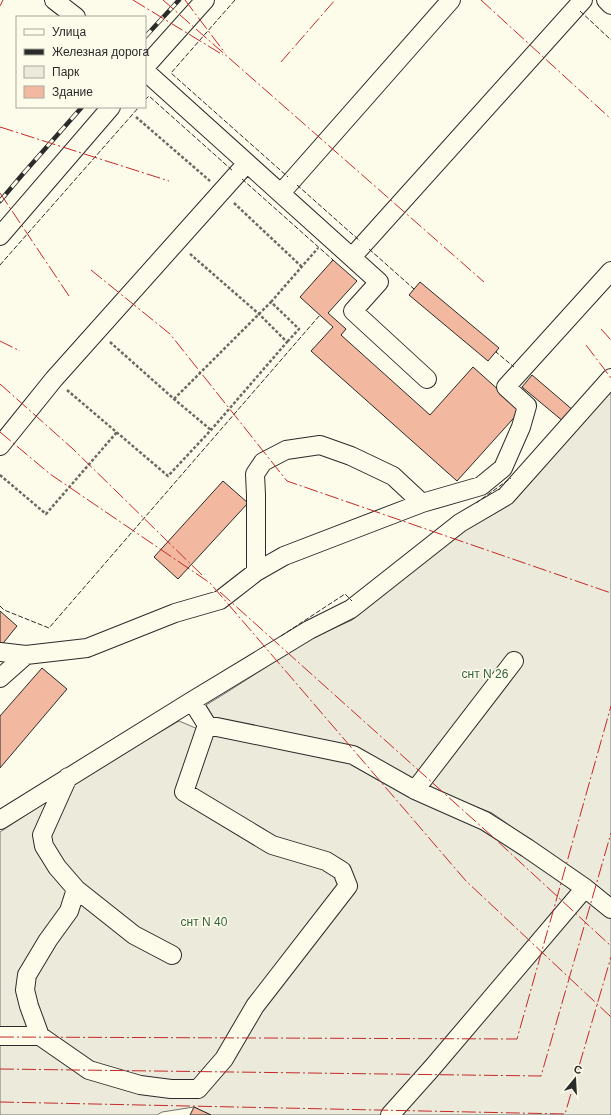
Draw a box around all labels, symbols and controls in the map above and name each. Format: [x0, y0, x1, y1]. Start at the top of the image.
legend [16, 16, 146, 108]
text: Улица [52, 25, 86, 39]
text: Железная дорога [52, 45, 149, 59]
text: Парк [52, 65, 80, 79]
text: Здание [52, 85, 93, 99]
park label: снт N 26 [462, 667, 509, 681]
park label: снт N 40 [181, 915, 228, 929]
north arrow [555, 1059, 595, 1099]
text: С [572, 1063, 584, 1076]

